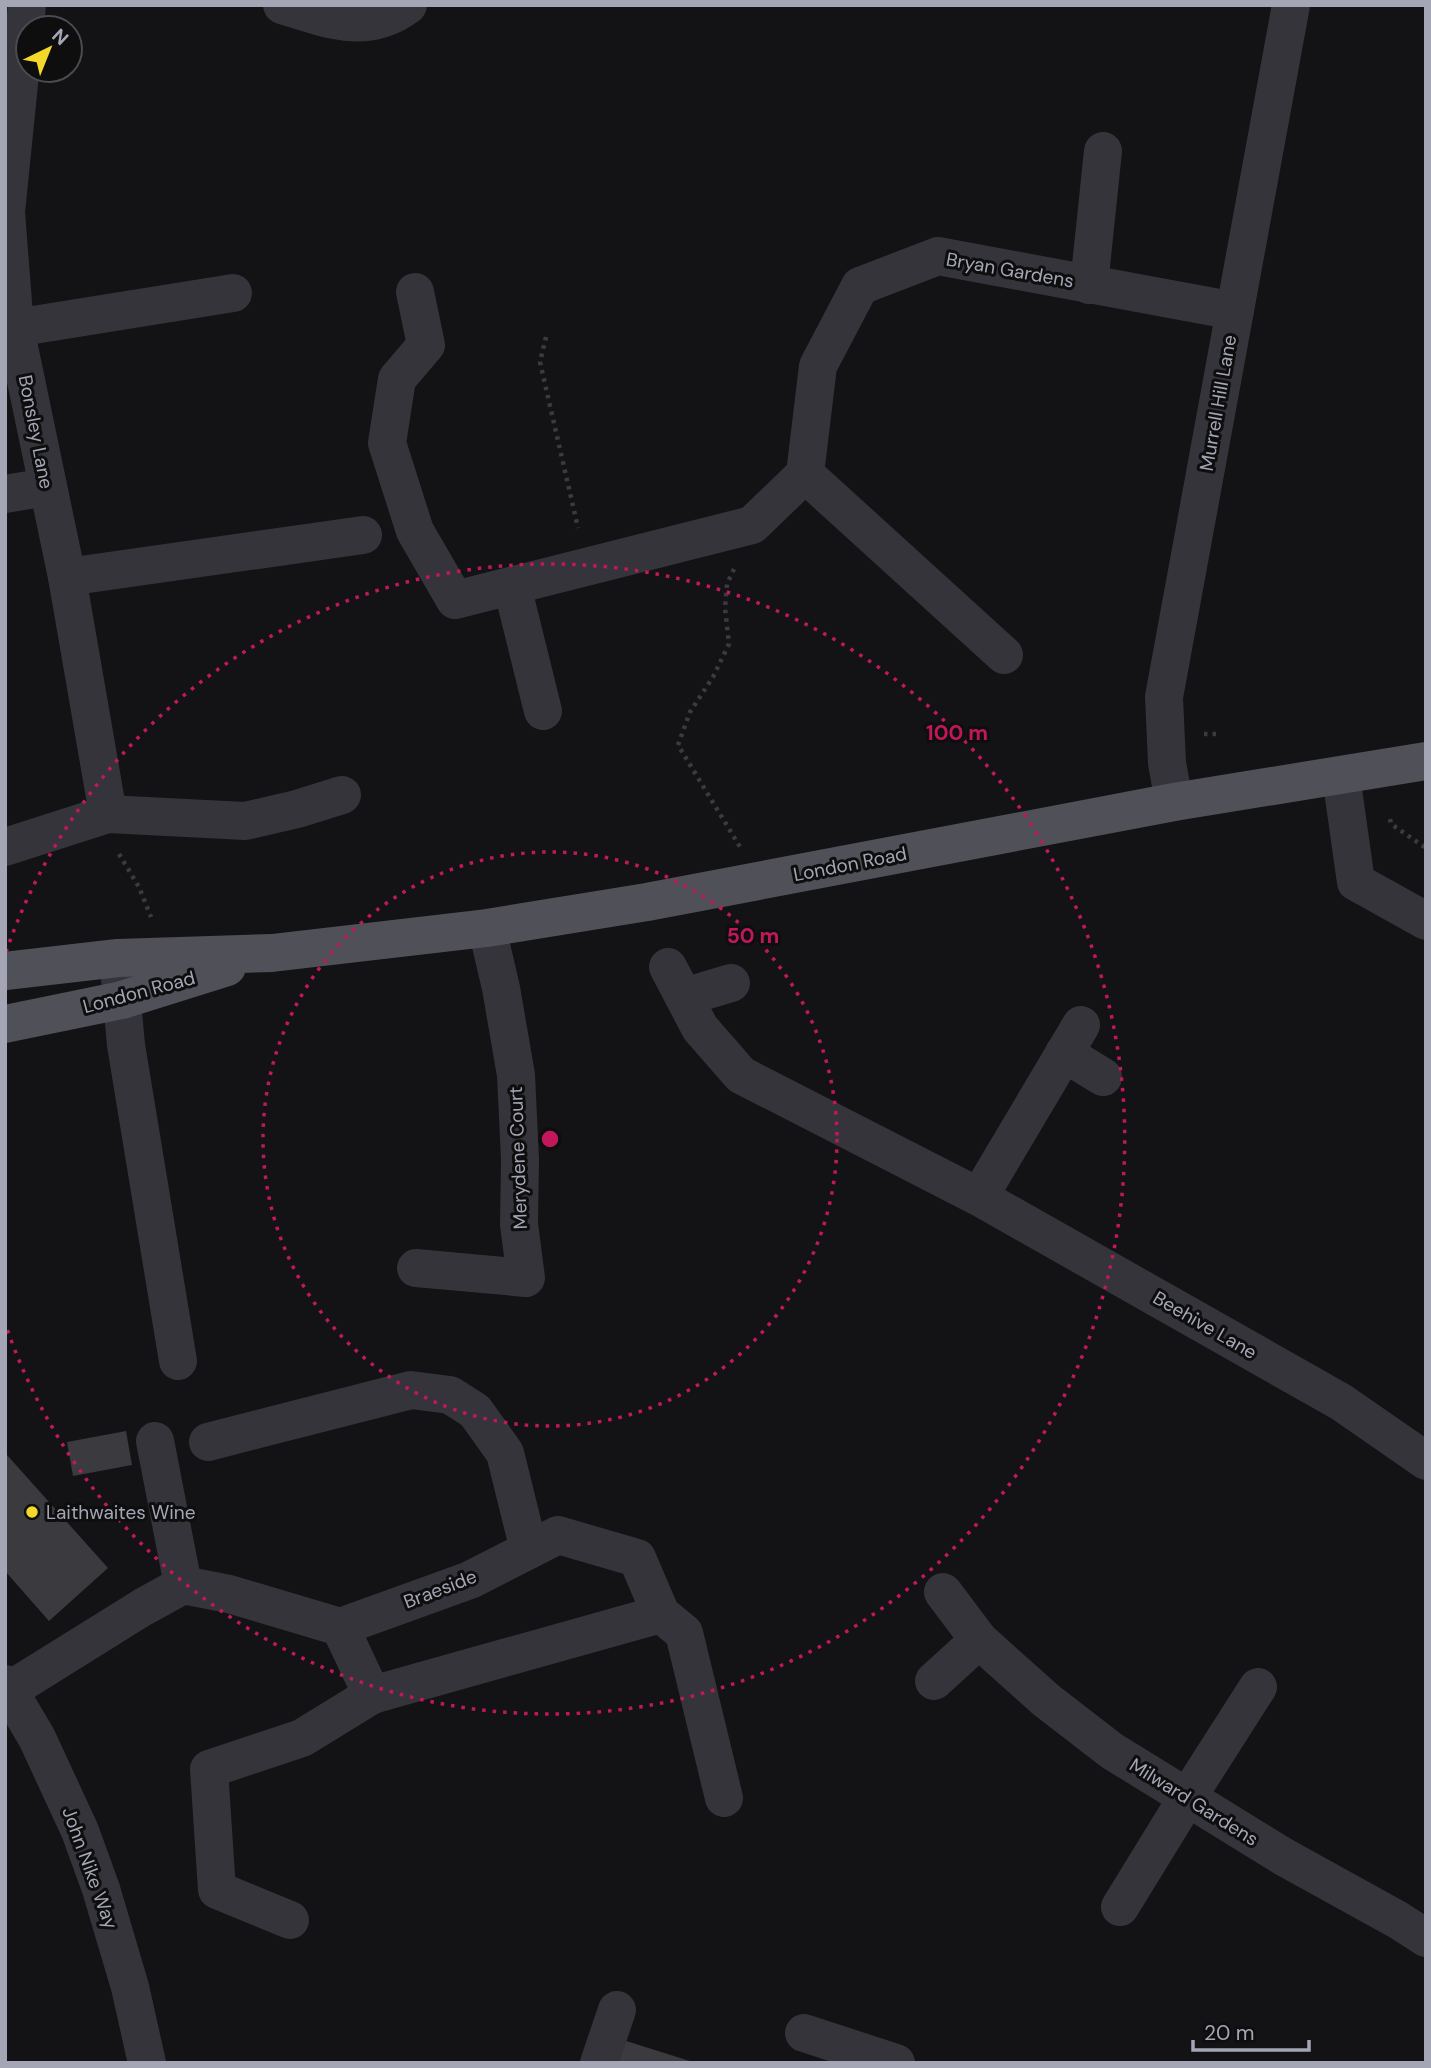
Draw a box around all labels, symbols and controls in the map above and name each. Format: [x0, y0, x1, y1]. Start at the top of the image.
north arrow [14, 14, 84, 84]
text: N [47, 23, 74, 51]
street label: Bryan Gardens [944, 246, 1076, 294]
street label: Murrell Hill Lane [1194, 333, 1242, 473]
street label: Bonsley Lane [13, 373, 59, 491]
text: 100 m [926, 719, 988, 747]
street label: London Road [791, 841, 909, 887]
text: 50 m [727, 922, 779, 950]
street label: London Road [80, 965, 198, 1019]
street label: Merydene Court [503, 1086, 533, 1230]
centre of rings [538, 1127, 562, 1151]
street label: Beehive Lane [1149, 1285, 1261, 1365]
place label: Laithwaites Wine [46, 1500, 196, 1525]
marker: Laithwaites Wine [24, 1504, 40, 1520]
street label: Braeside [400, 1564, 480, 1614]
street label: Milward Gardens [1125, 1752, 1263, 1852]
street label: John Nike Way [56, 1803, 124, 1933]
scale bar [1193, 2008, 1308, 2052]
text: 20 m [1204, 2019, 1255, 2047]

